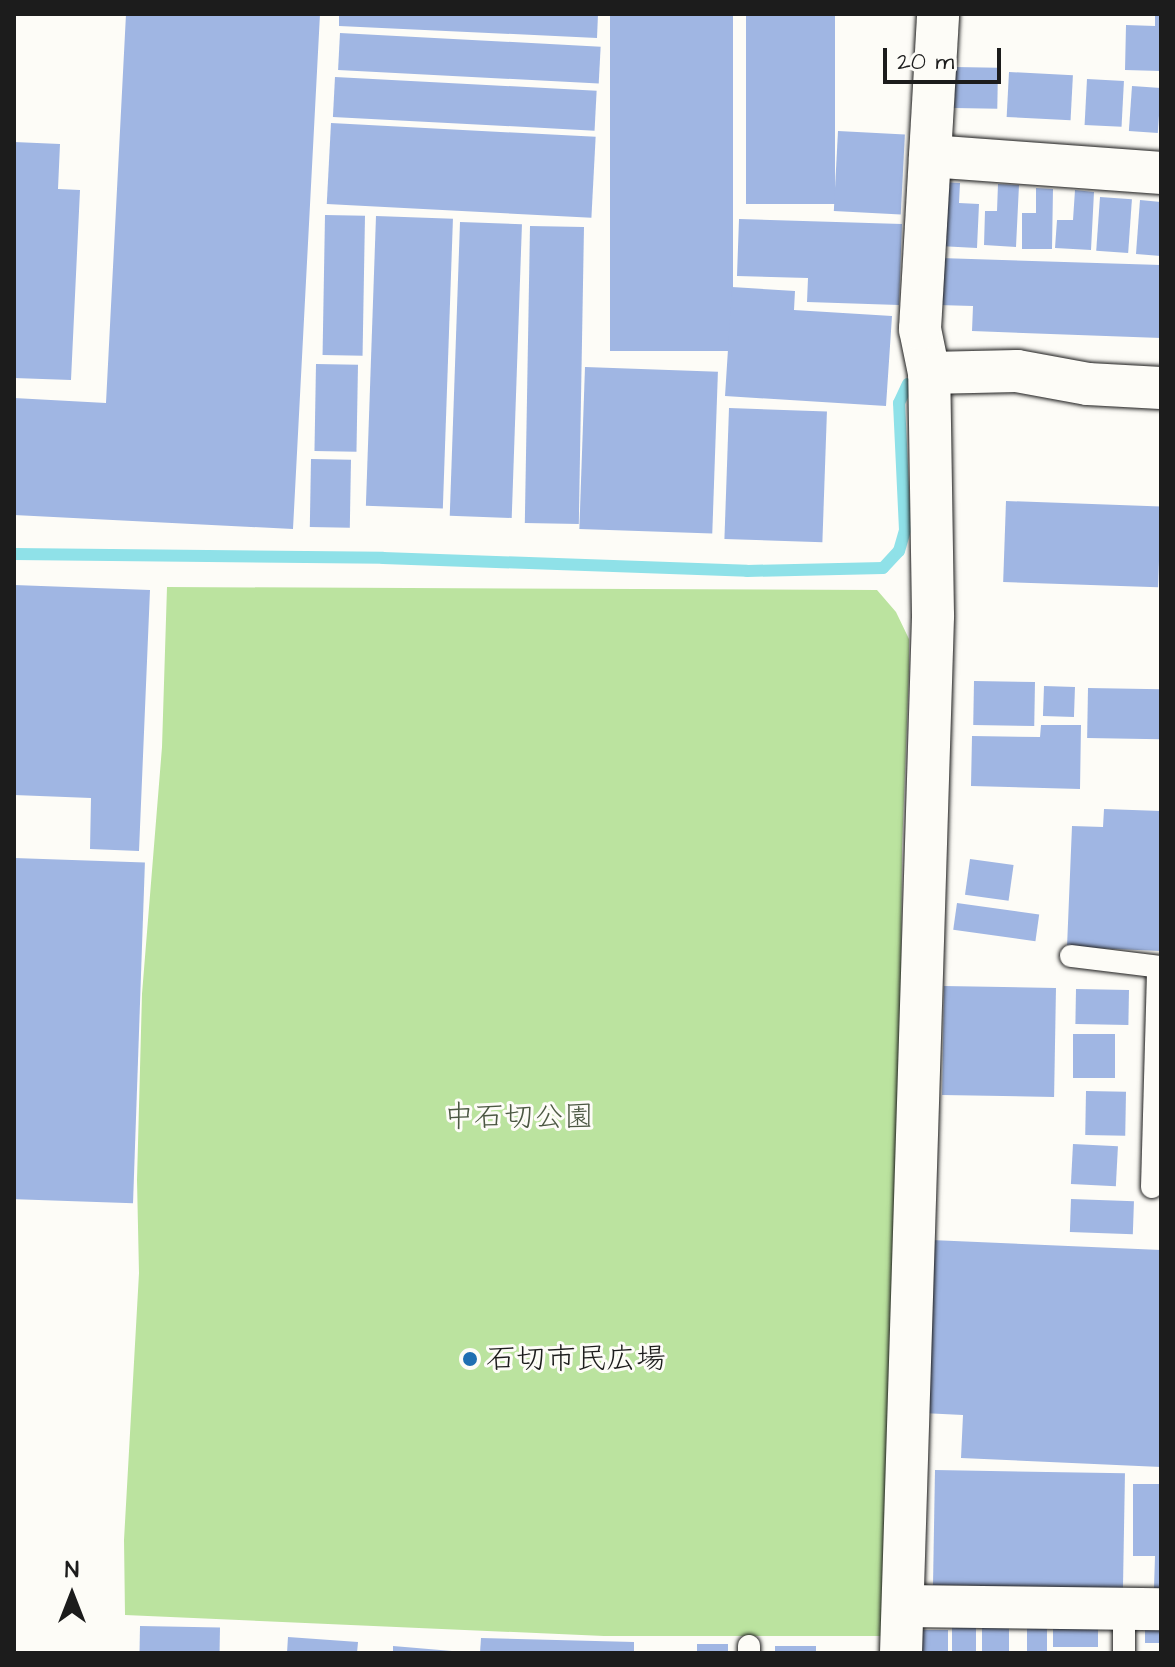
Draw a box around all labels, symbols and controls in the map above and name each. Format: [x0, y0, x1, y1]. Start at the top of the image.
scale bar [887, 32, 1005, 82]
text: 20 m [897, 45, 954, 79]
park label: 中石切公園 [444, 1099, 594, 1135]
place label: 石切市民広場 [486, 1341, 666, 1377]
marker: 石切市民広場 [461, 1350, 479, 1368]
north arrow [32, 1555, 112, 1635]
text: N [65, 1555, 79, 1586]

